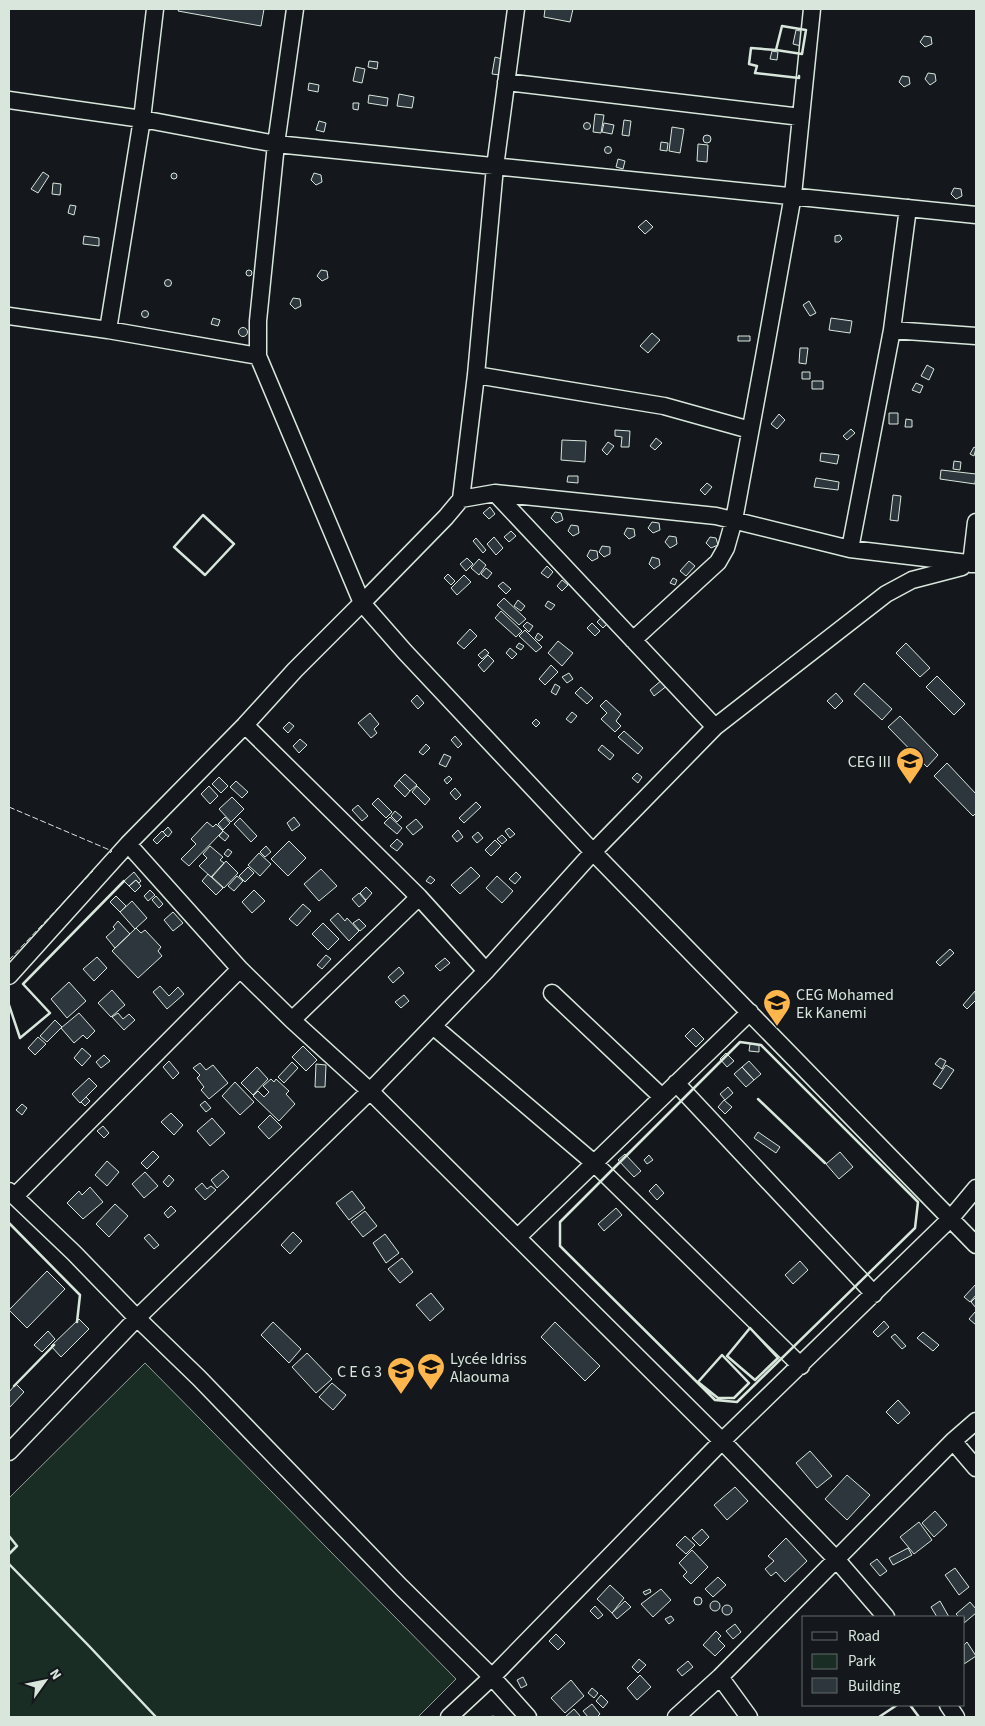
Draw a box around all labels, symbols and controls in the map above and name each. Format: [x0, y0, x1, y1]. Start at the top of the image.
school or university icon: CEG III [895, 746, 925, 785]
place label: CEG III [848, 751, 891, 773]
place label: CEG Mohamed Ek Kanemi [796, 984, 894, 1024]
school or university icon: CEG Mohamed Ek Kanemi [762, 988, 792, 1027]
place label: Lycée Idriss Alaouma [450, 1348, 527, 1388]
school or university icon: Lycée Idriss Alaouma [416, 1352, 446, 1391]
school or university icon: C E G 3 [386, 1356, 416, 1395]
place label: C E G 3 [337, 1361, 382, 1383]
legend [802, 1616, 965, 1706]
text: Road [848, 1626, 880, 1647]
text: Park [848, 1651, 877, 1672]
north arrow [20, 1656, 70, 1706]
text: N [44, 1665, 66, 1684]
text: Building [848, 1676, 901, 1697]

